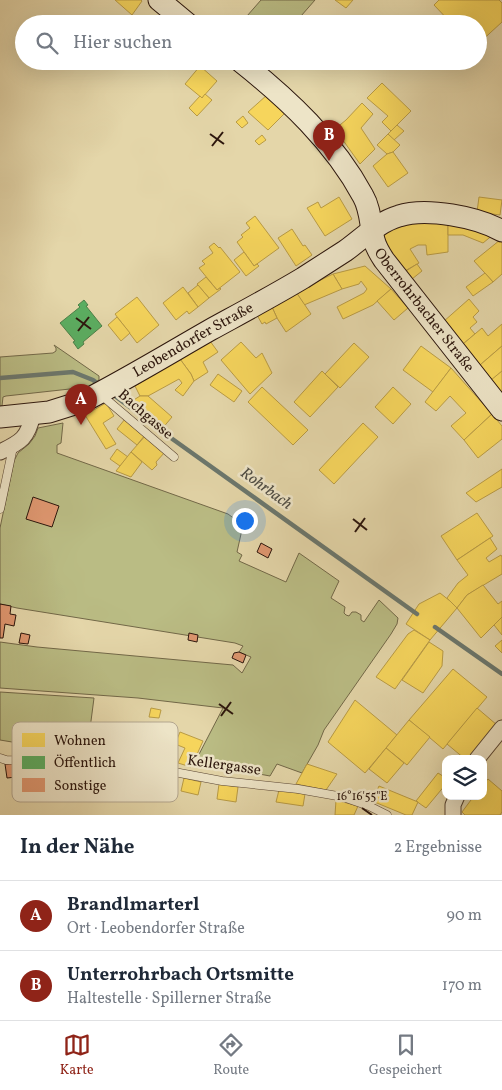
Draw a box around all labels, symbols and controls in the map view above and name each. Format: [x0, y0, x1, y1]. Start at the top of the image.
search box [15, 15, 487, 70]
icon: search [33, 29, 61, 57]
text: Hier suchen [73, 30, 172, 56]
pin: B [313, 120, 345, 161]
street label: Oberrohrbacher Straße [368, 244, 479, 377]
street label: Leobendorfer Straße [129, 298, 257, 383]
pin: A [65, 384, 97, 425]
street label: Bachgasse [113, 385, 177, 445]
water label: Rohrbach [235, 463, 297, 515]
your location [232, 508, 258, 534]
legend [12, 722, 178, 802]
text: Wohnen [54, 732, 106, 751]
street label: Kellergasse [186, 750, 262, 782]
text: Öffentlich [54, 754, 116, 773]
map controls [442, 755, 487, 800]
button: layers [442, 755, 487, 800]
text: Sonstige [54, 777, 107, 796]
text: 16°16'55"E [336, 789, 388, 805]
text: In der Nähe [20, 833, 135, 862]
text: 2 Ergebnisse [394, 837, 482, 859]
text: Brandlmarterl [67, 892, 199, 918]
text: A [30, 905, 42, 927]
text: 90 m [446, 905, 482, 927]
text: Ort · Leobendorfer Straße [67, 918, 245, 940]
text: Unterrohrbach Ortsmitte [67, 962, 294, 988]
text: B [31, 975, 41, 997]
text: 170 m [442, 975, 482, 997]
text: Haltestelle · Spillerner Straße [67, 988, 271, 1010]
tab: Karte [60, 1031, 94, 1080]
tab: Route [213, 1031, 249, 1080]
tab: Gespeichert [369, 1031, 442, 1080]

